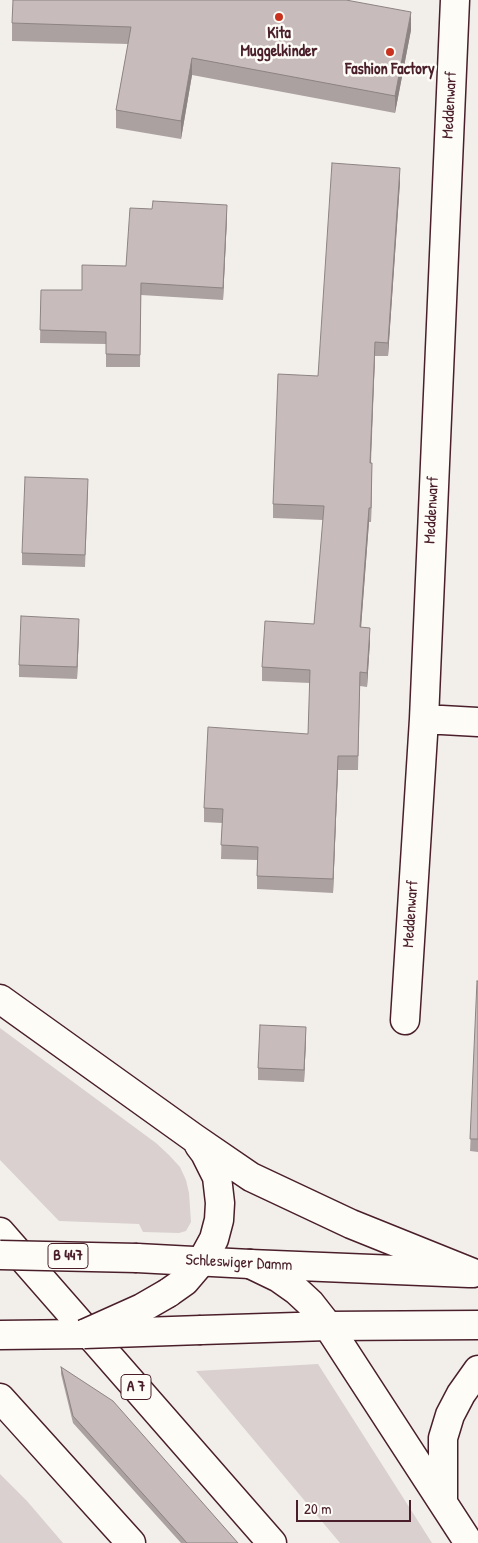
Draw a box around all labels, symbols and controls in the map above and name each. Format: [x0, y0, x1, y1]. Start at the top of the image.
marker: Kita Muggelkinder [273, 11, 285, 23]
place label: Kita Muggelkinder [240, 24, 318, 62]
marker: Fashion Factory [384, 46, 396, 58]
place label: Fashion Factory [345, 60, 435, 80]
street label: Meddenwarf [439, 71, 461, 139]
street label: Meddenwarf [421, 476, 443, 544]
street label: Meddenwarf [399, 880, 423, 948]
road number: B 447 [48, 1244, 88, 1268]
street label: Schleswiger Damm [185, 1251, 293, 1275]
road number: A 7 [121, 1374, 151, 1400]
scale bar [298, 1490, 413, 1522]
text: 20 m [304, 1498, 331, 1519]

